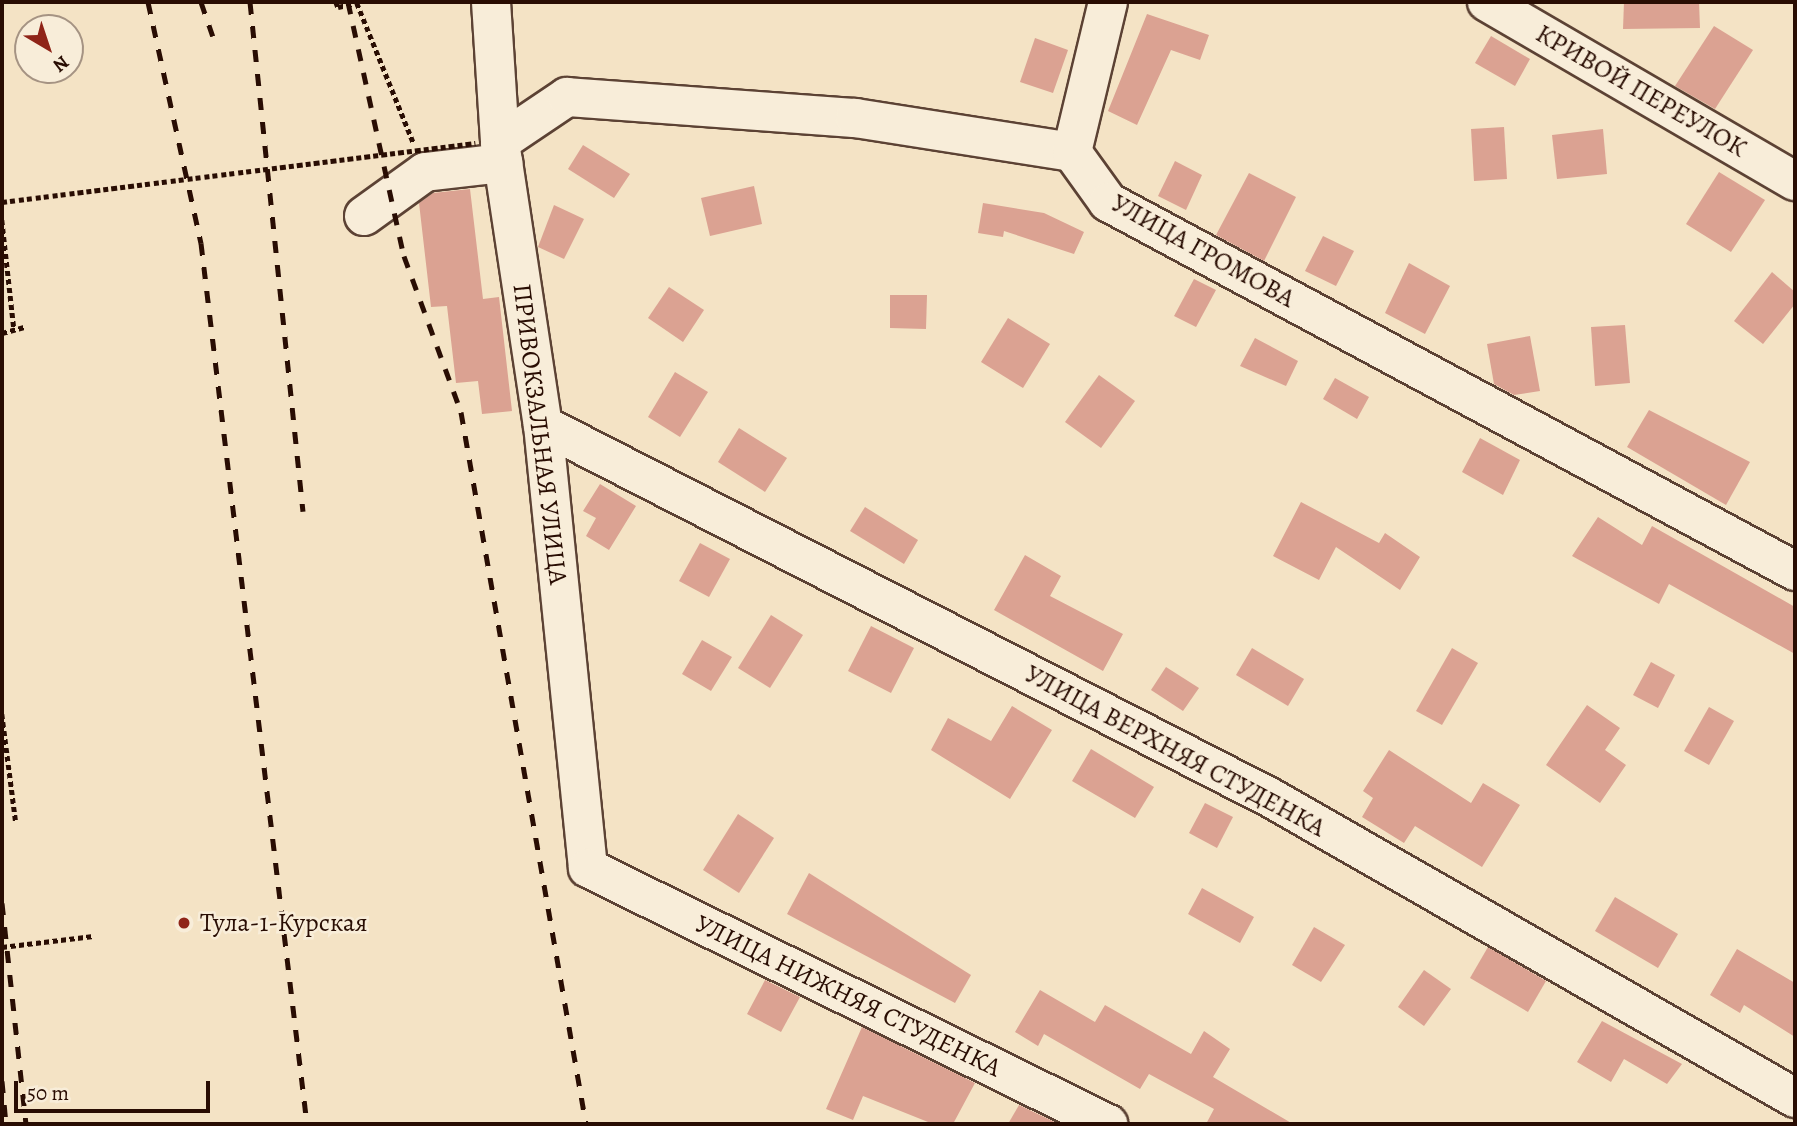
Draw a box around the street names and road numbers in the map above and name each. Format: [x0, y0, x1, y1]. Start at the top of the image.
street label: КРИВОЙ ПЕРЕУЛОК [1530, 18, 1752, 164]
street label: УЛИЦА ГРОМОВА [1106, 188, 1300, 314]
street label: ПРИВОКЗАЛЬНАЯ УЛИЦА [506, 282, 574, 586]
street label: УЛИЦА ВЕРХНЯЯ CТУДЕНКА [1020, 658, 1330, 844]
street label: УЛИЦА НИЖНЯЯ CТУДЕНКA [690, 908, 1006, 1084]

